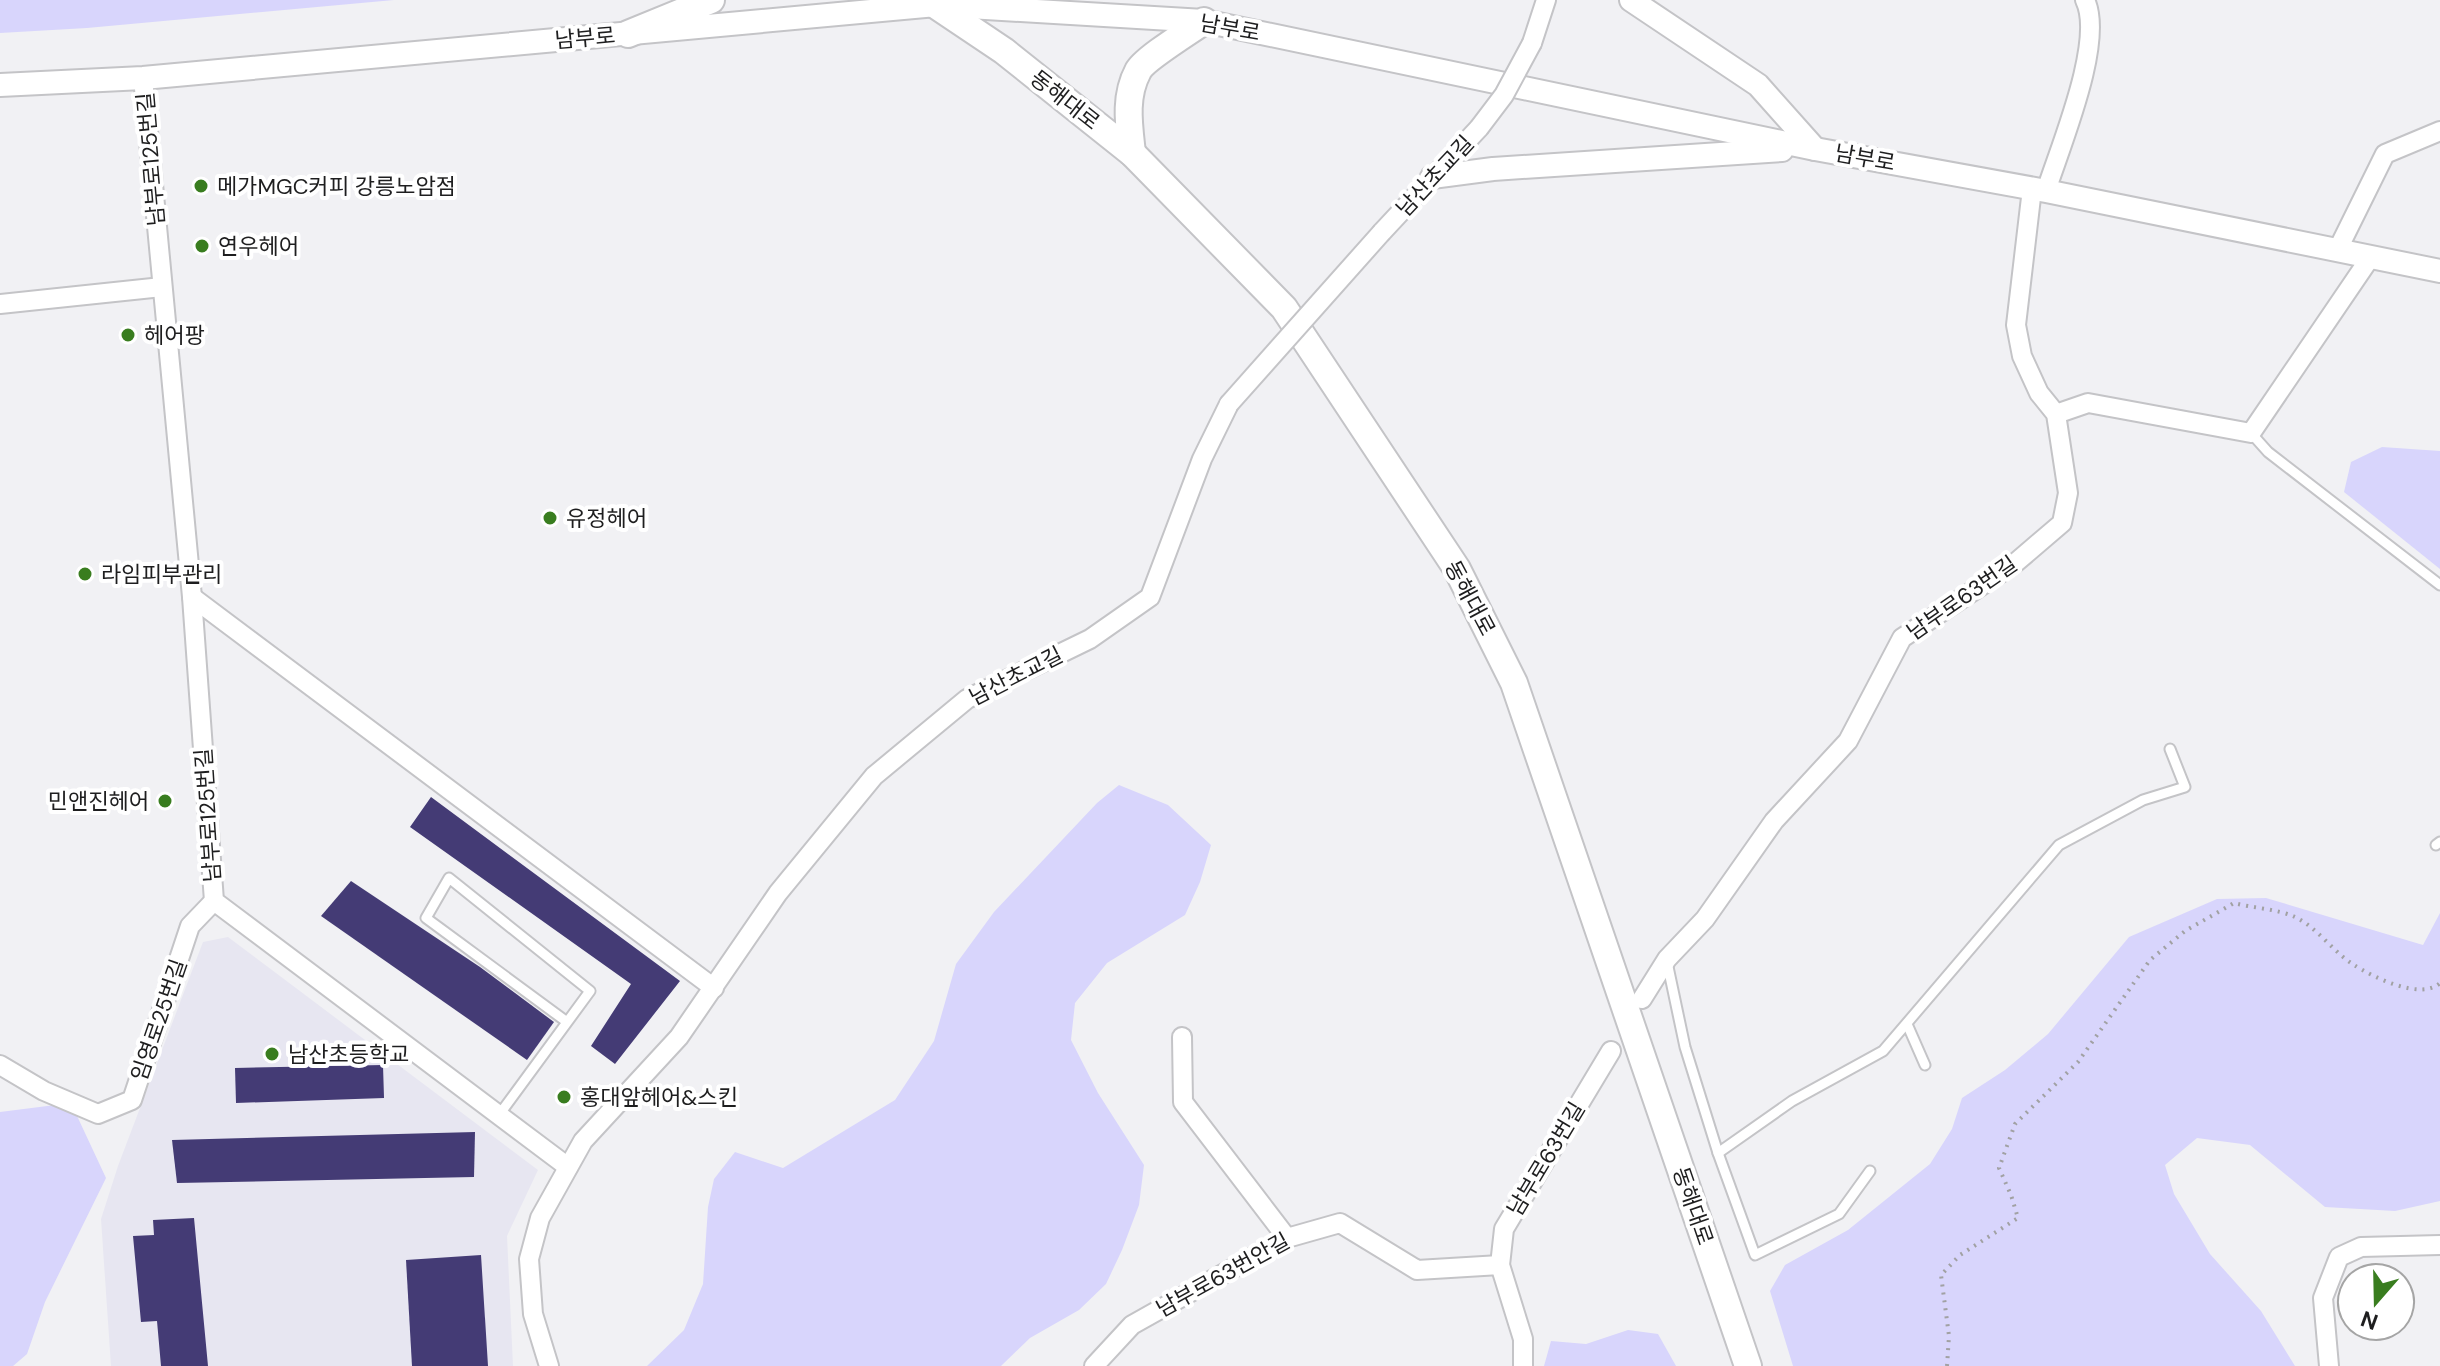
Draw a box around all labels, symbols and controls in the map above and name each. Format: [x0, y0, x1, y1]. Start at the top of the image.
street label: 남부로 [1198, 8, 1262, 48]
street label: 남부로 [553, 21, 617, 55]
street label: 동해대로 [1024, 64, 1106, 136]
street label: 남부로125번길 [131, 91, 171, 227]
street label: 남산초교길 [1390, 129, 1480, 223]
street label: 남부로 [1833, 138, 1897, 178]
place label: 메가MGC커피 강릉노암점 [217, 172, 456, 201]
marker: 메가MGC커피 강릉노암점 [192, 177, 210, 195]
place label: 연우헤어 [218, 232, 299, 261]
marker: 연우헤어 [193, 237, 211, 255]
place label: 헤어팡 [144, 321, 205, 350]
marker: 헤어팡 [119, 326, 137, 344]
place label: 유정헤어 [566, 504, 647, 533]
marker: 유정헤어 [541, 509, 559, 527]
street label: 남부로63번길 [1901, 549, 2023, 647]
street label: 동해대로 [1438, 555, 1502, 641]
place label: 라임피부관리 [101, 560, 222, 589]
marker: 라임피부관리 [76, 565, 94, 583]
street label: 남산초교길 [964, 640, 1068, 712]
street label: 남부로125번길 [189, 747, 227, 883]
place label: 민앤진헤어 [48, 787, 149, 816]
marker: 민앤진헤어 [156, 792, 174, 810]
street label: 임영로25번길 [125, 955, 193, 1085]
place label: 남산초등학교 [288, 1040, 409, 1069]
marker: 남산초등학교 [263, 1045, 281, 1063]
place label: 홍대앞헤어&스킨 [580, 1083, 738, 1112]
marker: 홍대앞헤어&스킨 [555, 1088, 573, 1106]
street label: 남부로63번길 [1501, 1097, 1591, 1221]
street label: 동해대로 [1666, 1163, 1720, 1249]
street label: 남부로63번안길 [1151, 1226, 1295, 1324]
north arrow [2336, 1262, 2416, 1342]
text: N [2357, 1304, 2382, 1337]

